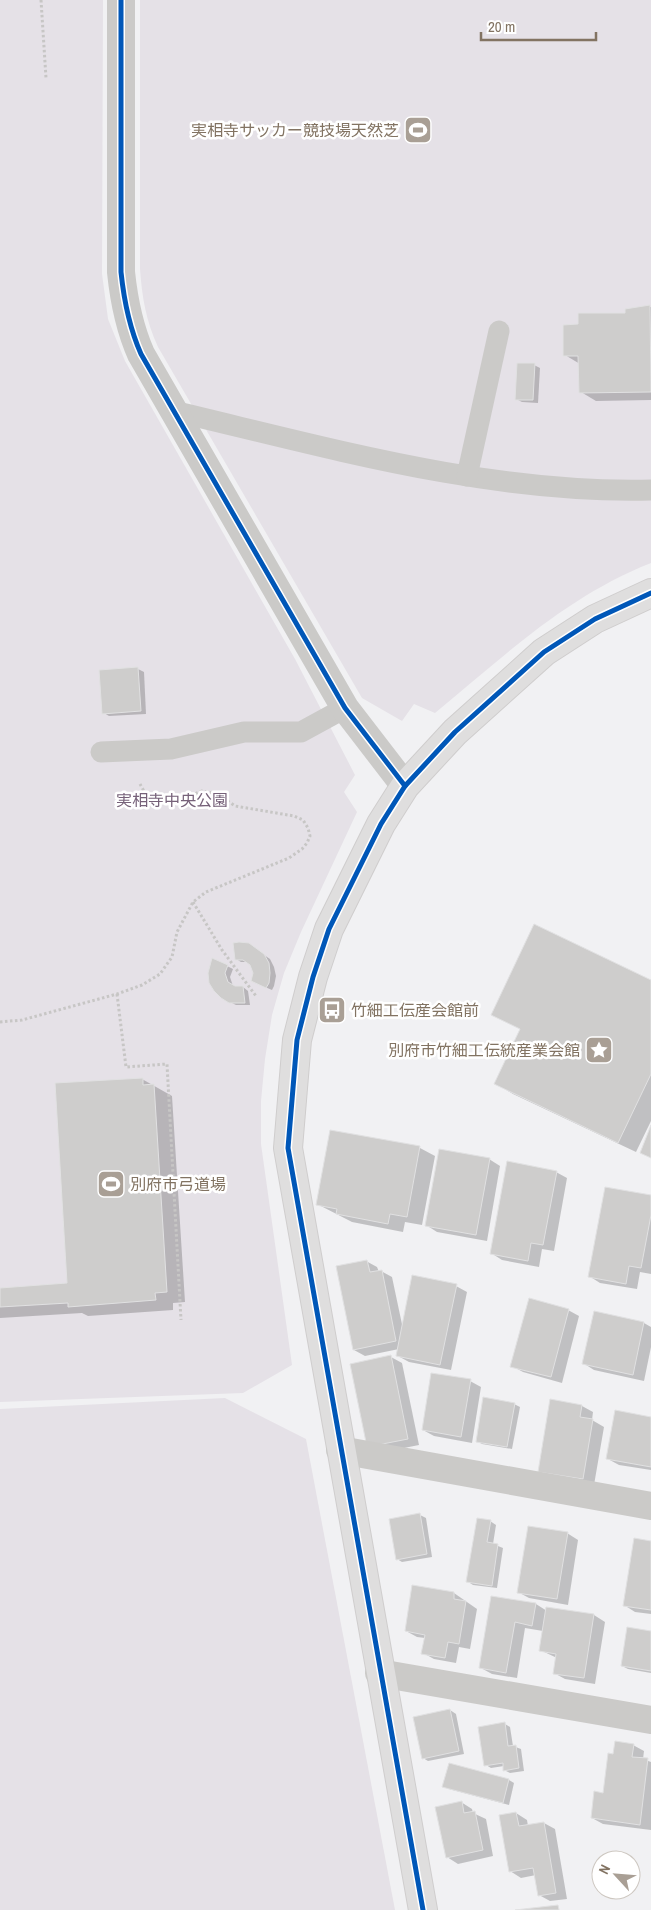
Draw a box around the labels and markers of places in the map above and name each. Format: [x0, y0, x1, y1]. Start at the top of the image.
sports icon: 実相寺サッカー競技場天然芝 [403, 115, 433, 145]
place label: 実相寺サッカー競技場天然芝 [191, 119, 399, 141]
bus stop icon: 竹細工伝産会館前 [317, 995, 347, 1025]
place label: 竹細工伝産会館前 [351, 999, 479, 1021]
place icon: 別府市竹細工伝統産業会館 [584, 1035, 614, 1065]
place label: 別府市竹細工伝統産業会館 [388, 1039, 580, 1061]
sports icon: 別府市弓道場 [96, 1169, 126, 1199]
place label: 別府市弓道場 [130, 1173, 226, 1195]

